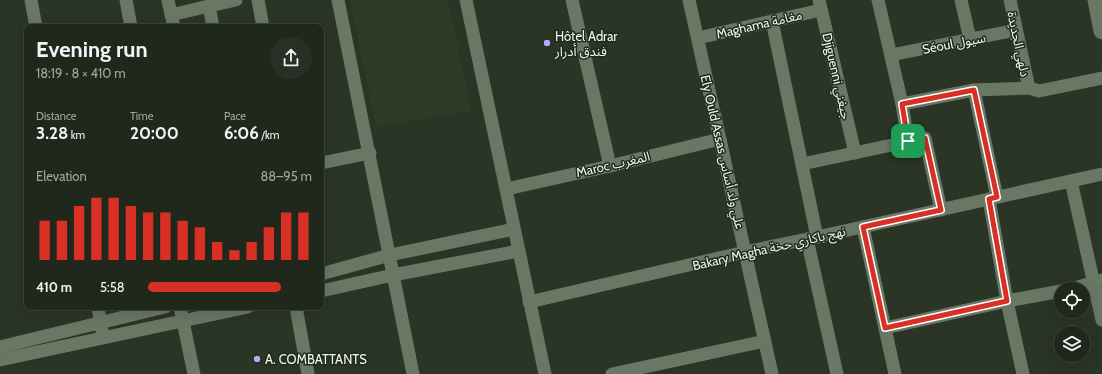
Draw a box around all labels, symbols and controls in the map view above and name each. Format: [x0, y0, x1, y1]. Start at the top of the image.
street label: Maghama مغامة [715, 6, 804, 42]
street label: دلهي الجديدة [1001, 10, 1034, 79]
place label: Hôtel Adrar فندق أدرار [554, 28, 618, 59]
street label: Séoul سيول [921, 29, 987, 58]
street label: Djiguenni جيغني [816, 31, 855, 122]
text: Evening run [36, 36, 148, 63]
button: share [270, 37, 312, 79]
marker: Hôtel Adrar فندق أدرار [542, 38, 552, 48]
text: 18:19 · 8 × 410 m [36, 65, 126, 81]
street label: Ely Ould Assas علي ولد أساس [695, 73, 749, 232]
text: Distance [36, 109, 77, 123]
text: Time [130, 109, 153, 123]
text: Pace [224, 109, 246, 123]
text: 3.28 [36, 123, 68, 143]
text: 20:00 [130, 123, 179, 143]
text: 6:06 [224, 123, 259, 143]
pin [891, 124, 925, 158]
text: km [68, 128, 85, 142]
text: /km [259, 128, 280, 142]
icon: arrive [897, 130, 919, 152]
street label: Maroc المغرب [574, 148, 652, 181]
text: Elevation [36, 168, 87, 184]
text: 88–95 m [260, 168, 312, 184]
street label: Bakary Magha نهج باكاري حخة [691, 223, 848, 276]
text: 410 m [36, 279, 72, 295]
text: 5:58 [100, 279, 125, 295]
map controls [1054, 282, 1090, 362]
button: locate [1054, 282, 1090, 318]
button: layers [1054, 326, 1090, 362]
place label: A. COMBATTANTS [265, 351, 367, 367]
marker: A. COMBATTANTS [252, 354, 262, 364]

